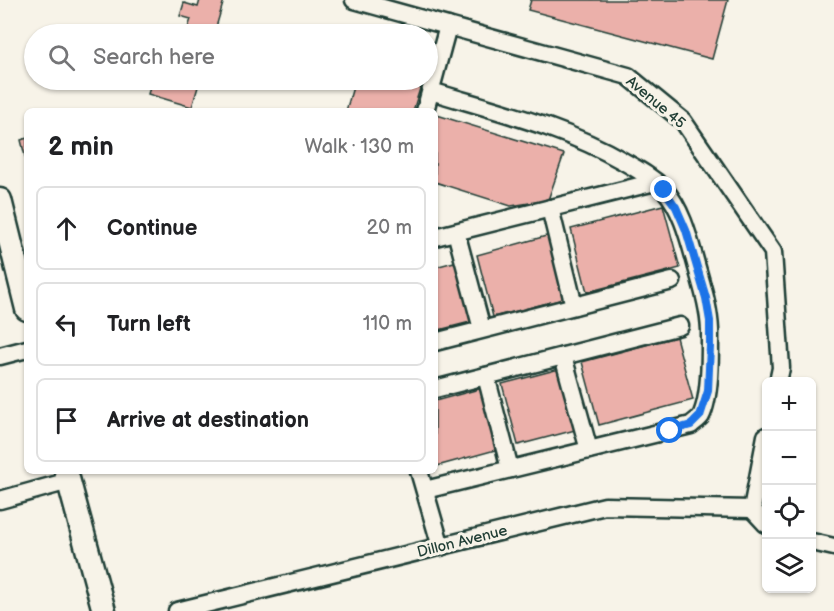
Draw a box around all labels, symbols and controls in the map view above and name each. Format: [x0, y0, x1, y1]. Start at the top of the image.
search box [24, 24, 438, 90]
icon: search [45, 41, 78, 74]
text: Search here [93, 44, 215, 71]
street label: Avenue 45 [622, 72, 689, 133]
text: 2 min [48, 132, 114, 163]
text: Walk · 130 m [305, 135, 414, 159]
route end [650, 176, 676, 202]
icon: ahead [50, 212, 83, 245]
text: Continue [107, 215, 197, 242]
text: 20 m [367, 216, 412, 240]
icon: left [50, 308, 83, 341]
text: Turn left [107, 311, 191, 338]
text: 110 m [363, 312, 412, 336]
map controls [762, 377, 816, 593]
button: + [762, 377, 816, 431]
icon: arrive [50, 404, 83, 437]
text: Arrive at destination [107, 407, 309, 434]
route start [656, 417, 682, 443]
button: − [762, 431, 816, 485]
button: locate [762, 485, 816, 539]
street label: Dillon Avenue [415, 521, 509, 562]
button: layers [762, 539, 816, 593]

